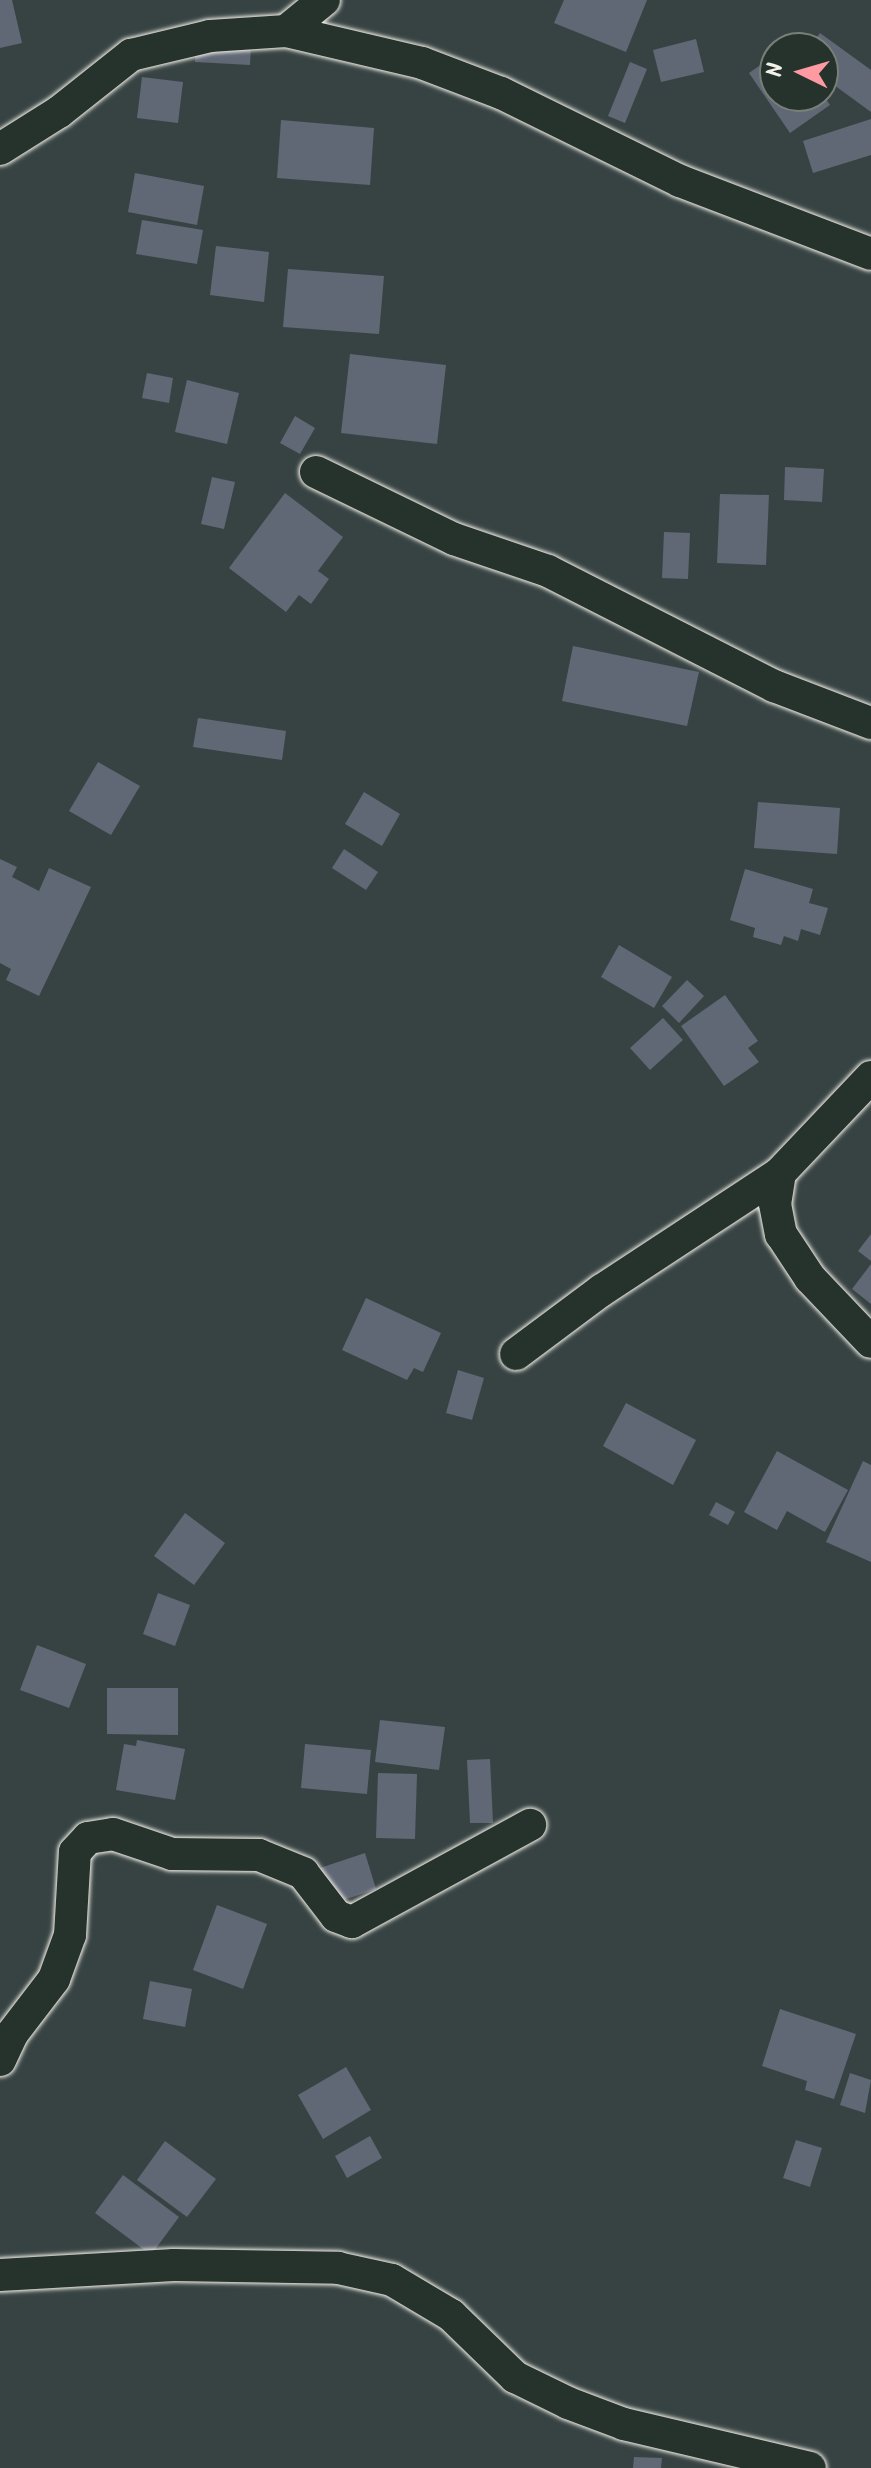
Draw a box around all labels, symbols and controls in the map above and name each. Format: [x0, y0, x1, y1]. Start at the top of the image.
north arrow [759, 32, 839, 112]
text: N [759, 62, 795, 78]

